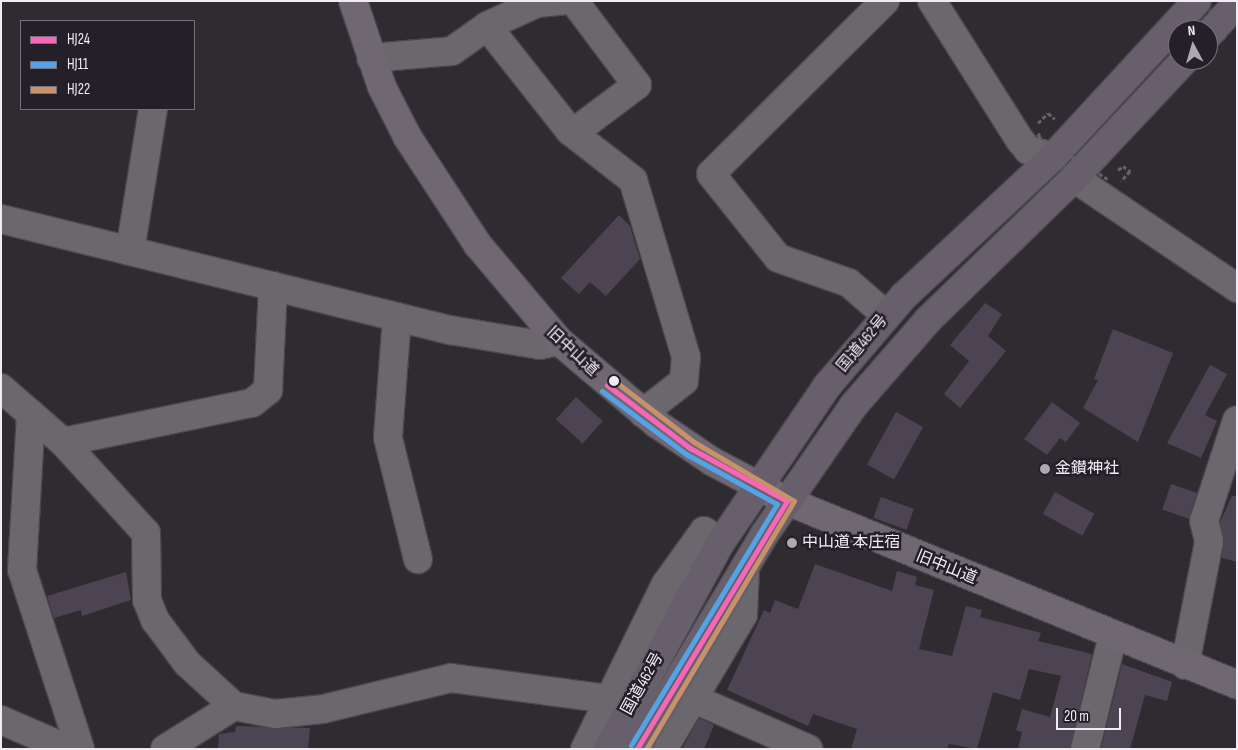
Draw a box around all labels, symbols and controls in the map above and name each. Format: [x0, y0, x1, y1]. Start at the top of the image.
legend [20, 20, 195, 110]
north arrow [1168, 20, 1218, 70]
text: N [1187, 22, 1196, 39]
text: HJ24 [67, 30, 90, 49]
text: HJ11 [67, 55, 88, 74]
text: HJ22 [67, 80, 90, 99]
street label: 国道462号 [834, 312, 892, 376]
street label: 旧中山道 [542, 323, 602, 381]
unlabelled marker [609, 376, 619, 386]
place label: 金鑚神社 [1055, 459, 1119, 479]
marker: 金鑚神社 [1039, 463, 1051, 475]
place label: 中山道 本庄宿 [802, 533, 901, 553]
marker: 中山道 本庄宿 [786, 537, 798, 549]
street label: 旧中山道 [913, 547, 979, 589]
street label: 国道462号 [618, 649, 668, 719]
scale bar [1058, 698, 1123, 730]
text: 20 m [1064, 707, 1089, 726]

